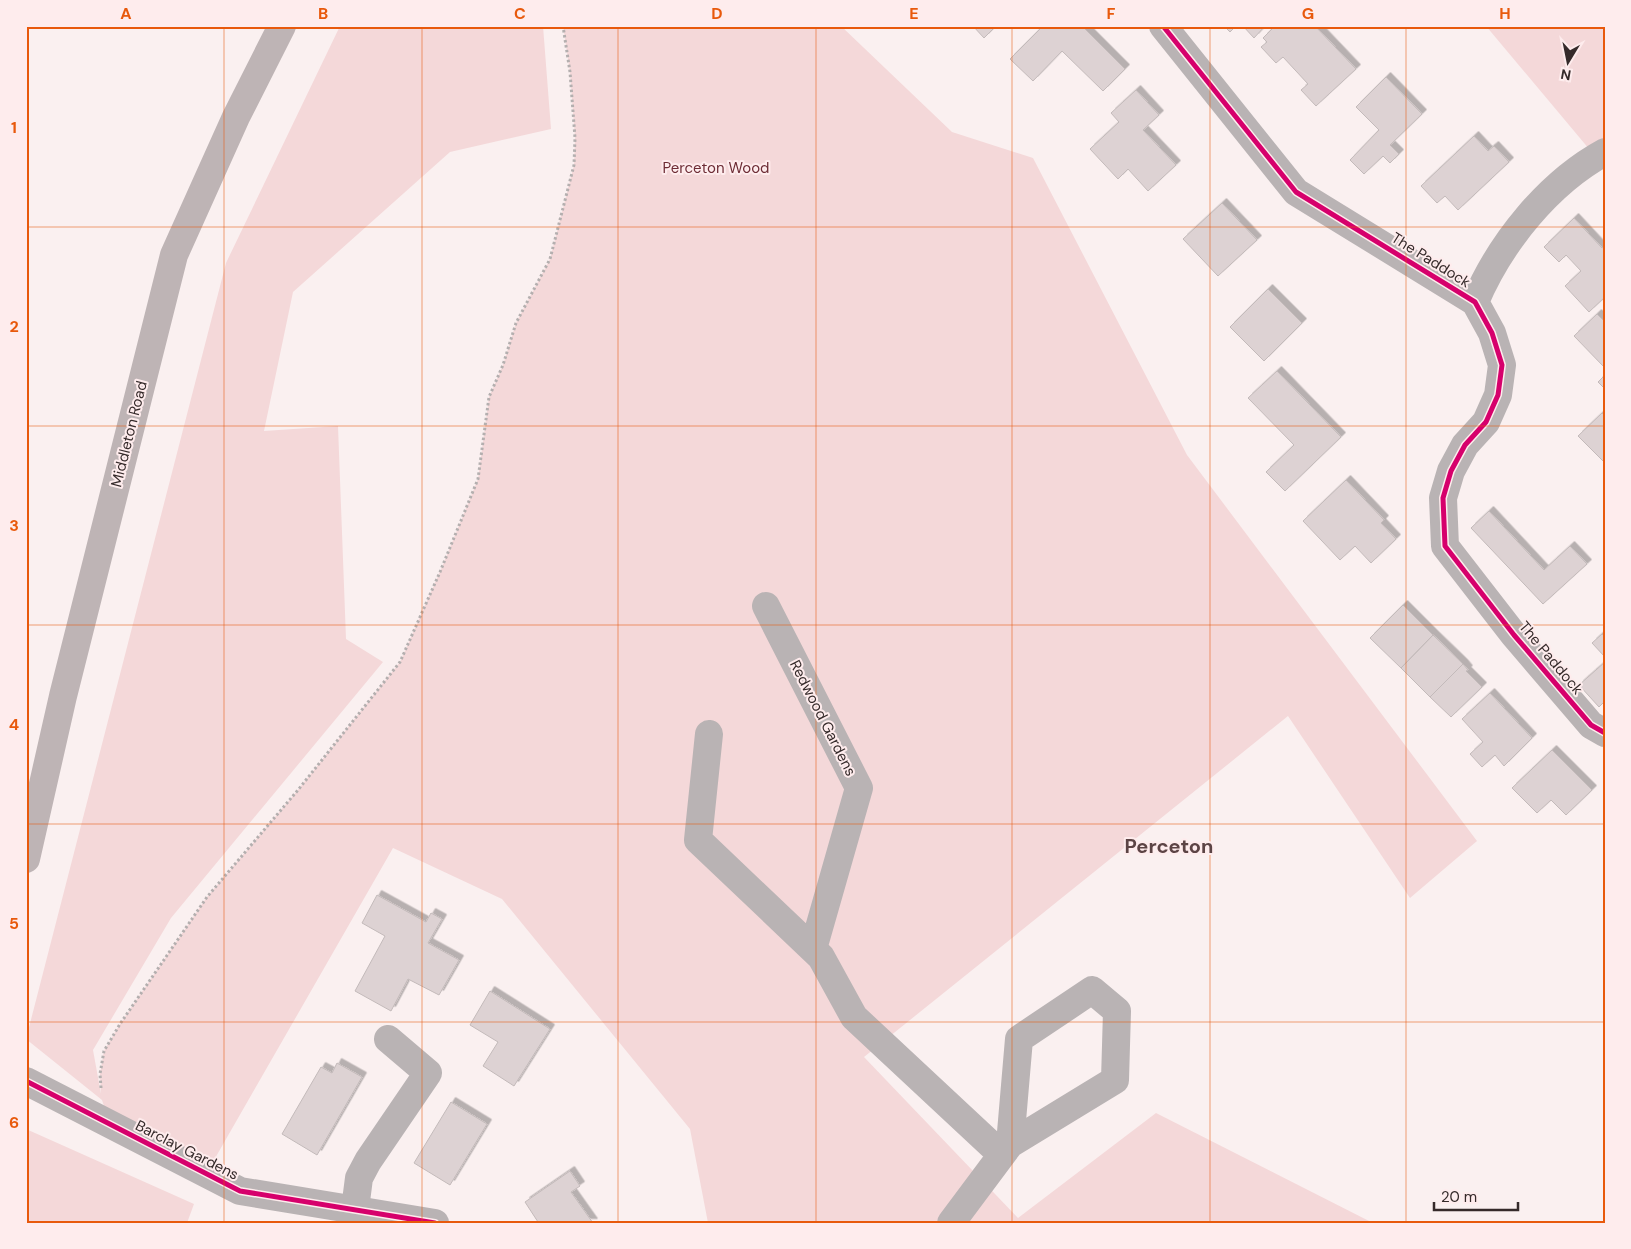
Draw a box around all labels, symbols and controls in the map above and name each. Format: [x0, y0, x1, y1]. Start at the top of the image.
text: A [120, 3, 132, 24]
text: B [318, 3, 328, 24]
text: C [514, 3, 526, 24]
text: D [711, 3, 723, 24]
text: E [909, 3, 919, 24]
text: F [1107, 3, 1116, 24]
text: G [1302, 3, 1314, 24]
text: H [1499, 3, 1511, 24]
north arrow [1544, 38, 1594, 88]
text: N [1559, 65, 1572, 85]
text: 1 [11, 117, 17, 138]
park label: Perceton Wood [662, 158, 770, 178]
street label: The Paddock [1388, 228, 1475, 293]
text: 2 [9, 316, 19, 337]
street label: Middleton Road [106, 379, 152, 489]
text: 3 [9, 515, 19, 536]
street label: The Paddock [1514, 617, 1588, 699]
street label: Redwood Gardens [785, 657, 861, 779]
text: 4 [9, 714, 19, 735]
district label: Perceton [1125, 833, 1213, 859]
text: 5 [9, 913, 19, 934]
text: 6 [9, 1112, 19, 1133]
street label: Barclay Gardens [132, 1115, 242, 1185]
scale bar [1434, 1179, 1517, 1211]
text: 20 m [1441, 1187, 1477, 1207]

